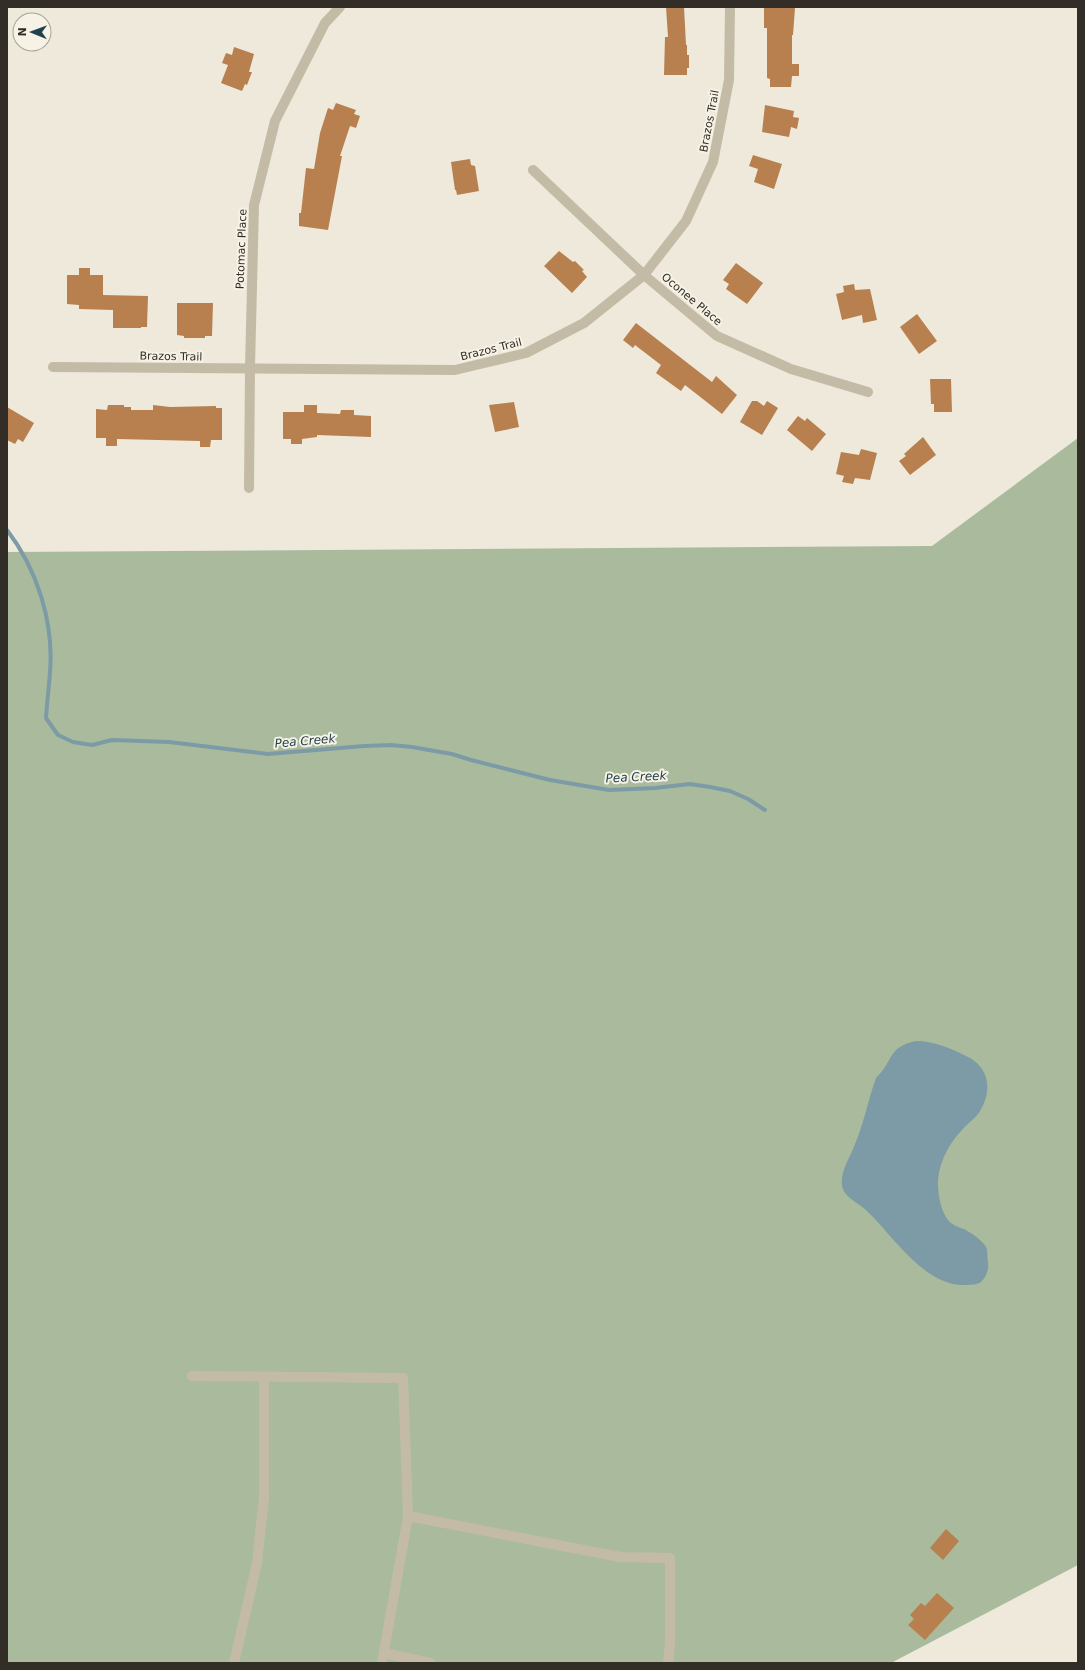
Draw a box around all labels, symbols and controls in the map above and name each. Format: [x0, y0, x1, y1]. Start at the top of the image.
north arrow [12, 12, 52, 52]
text: N [16, 27, 29, 37]
street label: Brazos Trail [697, 89, 722, 153]
street label: Potomac Place [234, 208, 249, 289]
street label: Oconee Place [659, 270, 725, 329]
street label: Brazos Trail [459, 336, 523, 363]
street label: Brazos Trail [139, 349, 203, 364]
water label: Pea Creek [274, 731, 337, 751]
water label: Pea Creek [605, 768, 668, 786]

